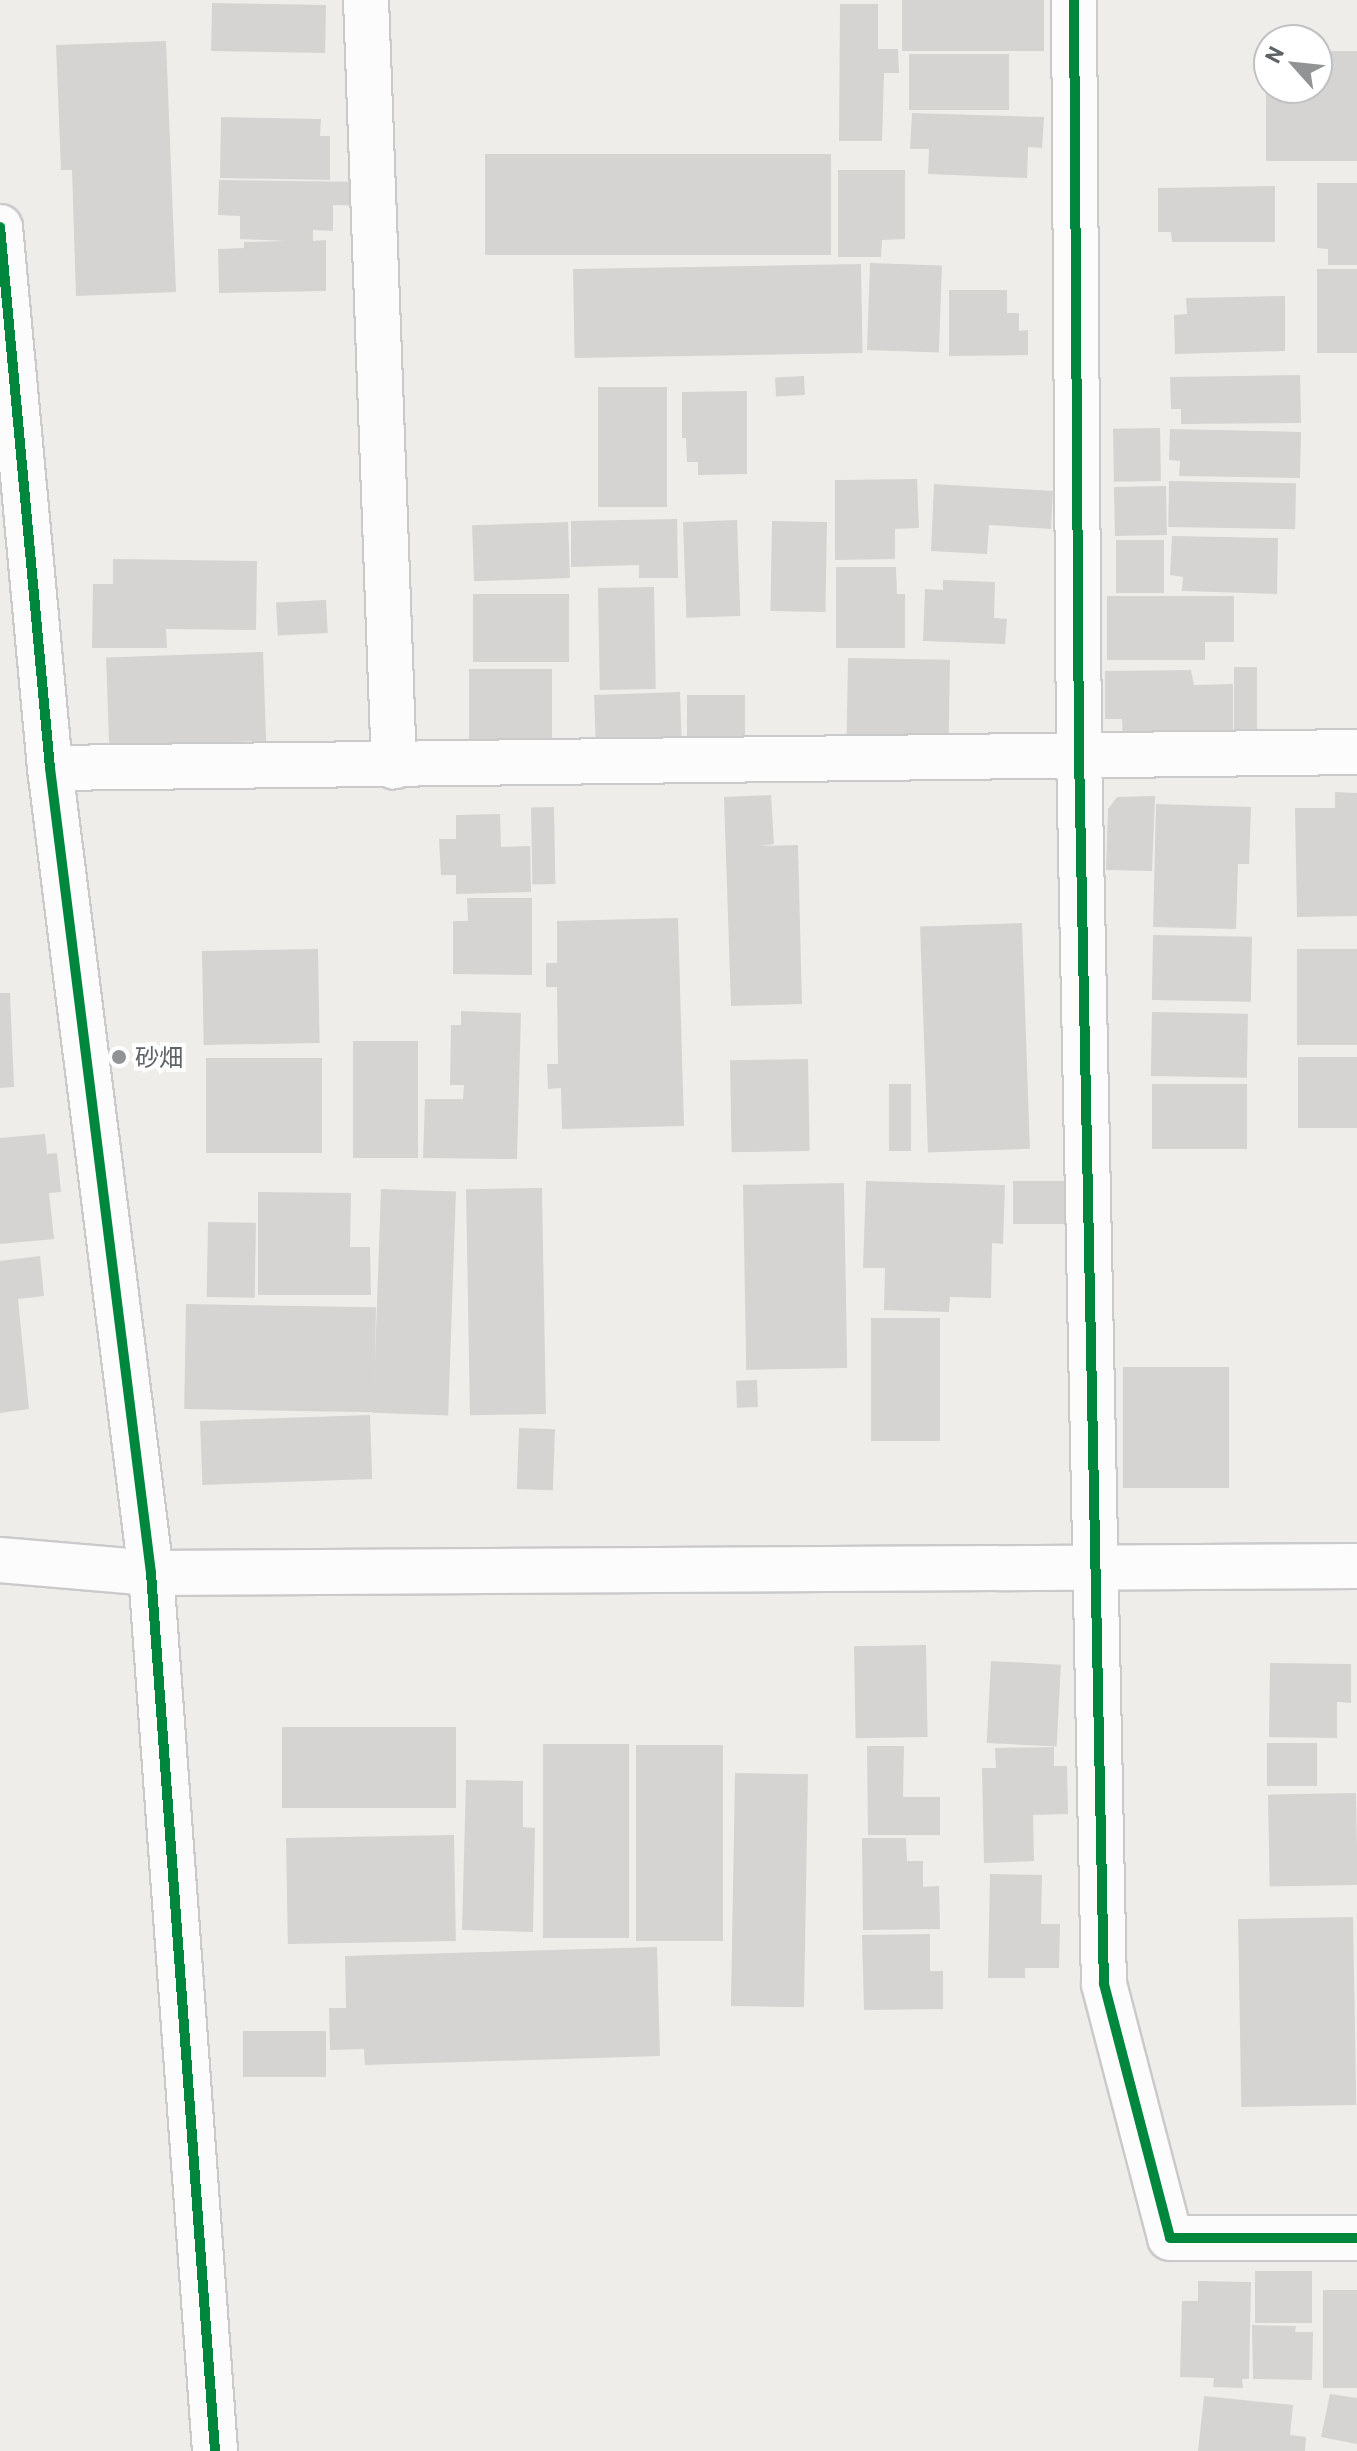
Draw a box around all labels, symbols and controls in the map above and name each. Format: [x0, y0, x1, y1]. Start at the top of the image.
north arrow [1253, 24, 1333, 104]
text: N [1258, 42, 1288, 66]
place label: 砂畑 [135, 1043, 183, 1071]
marker: 砂畑 [110, 1048, 128, 1066]

